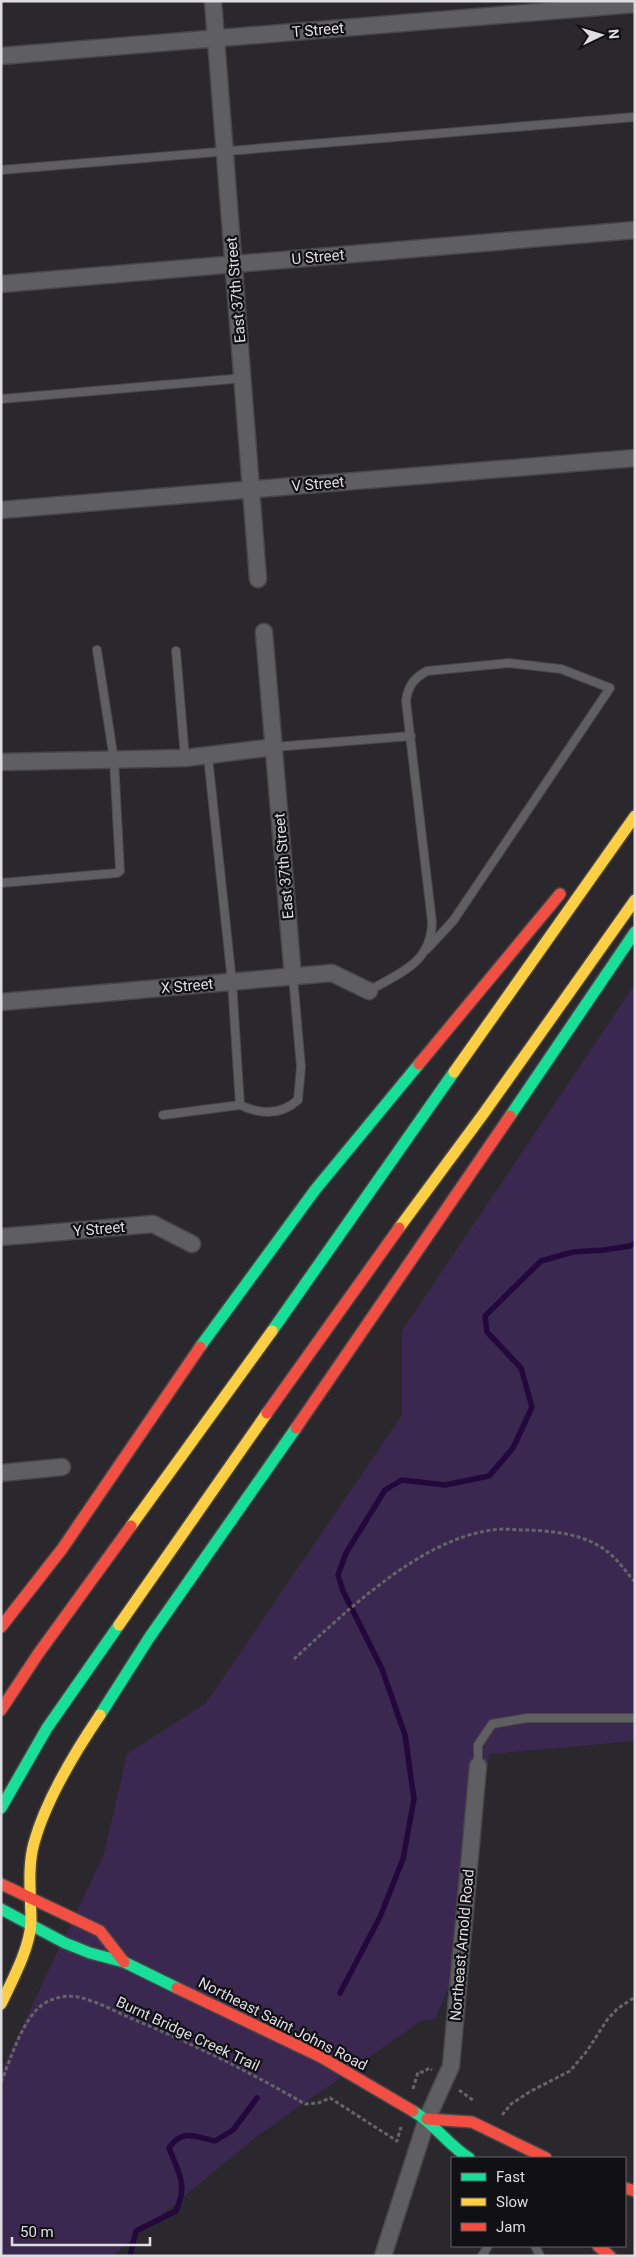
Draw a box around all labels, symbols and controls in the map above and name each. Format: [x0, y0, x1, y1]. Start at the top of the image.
north arrow [576, 10, 626, 60]
street label: T Street [291, 19, 345, 41]
text: N [606, 28, 622, 39]
street label: East 37th Street [222, 236, 250, 344]
street label: U Street [291, 246, 345, 268]
street label: V Street [291, 473, 345, 495]
street label: East 37th Street [270, 812, 298, 920]
street label: X Street [160, 975, 214, 997]
street label: Y Street [72, 1218, 126, 1240]
street label: Northeast Arnold Road [446, 1868, 478, 2022]
street label: Northeast Saint Johns Road [195, 1973, 371, 2075]
street label: Burnt Bridge Creek Trail [113, 1993, 263, 2075]
legend [451, 2157, 626, 2247]
text: Fast [496, 2168, 525, 2186]
text: Slow [496, 2193, 528, 2211]
scale bar [12, 2214, 150, 2246]
text: Jam [496, 2218, 526, 2236]
text: 50 m [20, 2223, 54, 2241]

